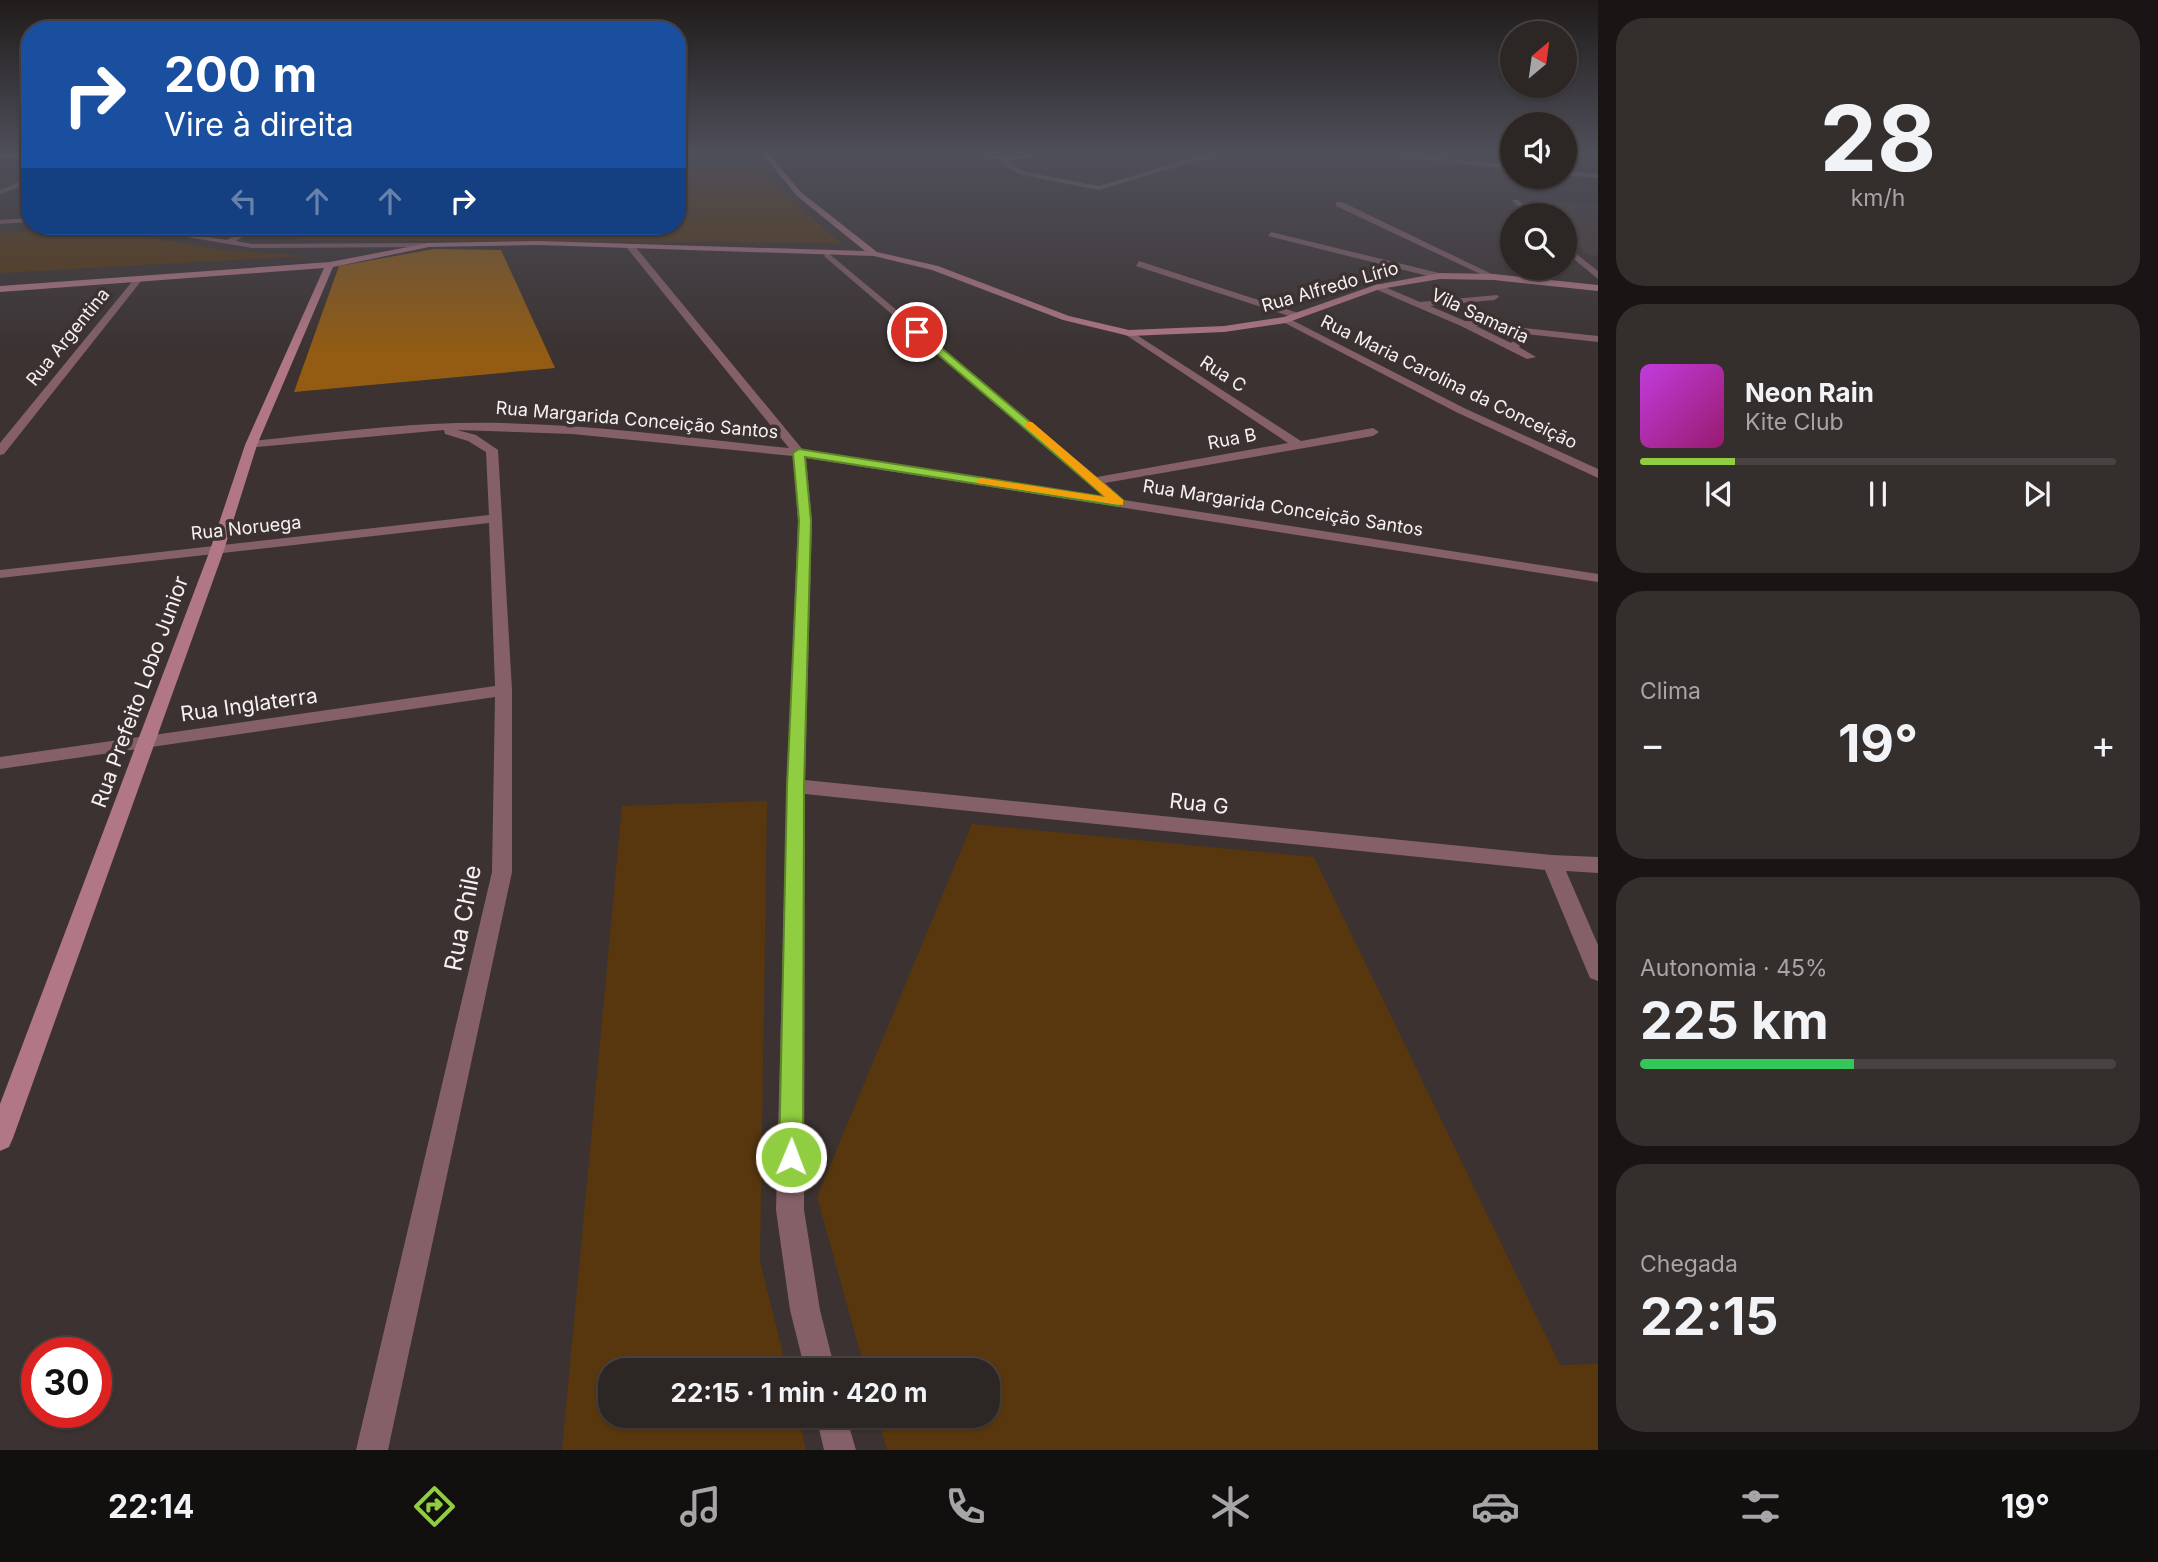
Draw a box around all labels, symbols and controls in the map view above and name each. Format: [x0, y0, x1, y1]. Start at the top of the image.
north arrow [1500, 21, 1577, 98]
map controls [1500, 21, 1577, 280]
text: 200 m [164, 45, 317, 104]
icon: right [49, 49, 140, 140]
text: 28 [1820, 83, 1936, 193]
text: Vire à direita [164, 105, 354, 144]
button: sound [1500, 112, 1577, 189]
icon: left [225, 182, 263, 220]
icon: ahead [298, 182, 336, 220]
icon: ahead [371, 182, 409, 220]
icon: right [444, 182, 482, 220]
text: km/h [1851, 184, 1905, 212]
button: search [1500, 203, 1577, 280]
street label: Rua Alfredo Lírio [1259, 257, 1401, 316]
street label: Rua Argentina [22, 284, 113, 390]
street label: Vila Samaria [1428, 284, 1532, 347]
pin [887, 302, 947, 362]
street label: Rua Maria Carolina da Conceição [1318, 310, 1581, 453]
icon: arrive [898, 313, 936, 351]
street label: Rua C [1196, 351, 1250, 396]
text: Neon Rain [1745, 377, 1874, 408]
street label: Rua Margarida Conceição Santos [495, 397, 779, 442]
text: Kite Club [1745, 408, 1844, 436]
street label: Rua B [1206, 424, 1258, 454]
street label: Rua Margarida Conceição Santos [1141, 475, 1425, 540]
icon: previous [1700, 475, 1738, 513]
icon: pause [1859, 475, 1897, 513]
icon: next [2018, 475, 2056, 513]
street label: Rua Noruega [190, 511, 302, 544]
street label: Rua Prefeito Lobo Junior [86, 572, 193, 811]
text: Clima [1640, 677, 1701, 705]
street label: Rua Inglaterra [179, 683, 319, 727]
text: 19° [1838, 712, 1918, 775]
text: − [1640, 721, 1665, 767]
text: + [2091, 721, 2116, 767]
street label: Rua G [1168, 788, 1230, 819]
street label: Rua Chile [438, 863, 487, 973]
text: Autonomia · 45% [1640, 954, 1828, 982]
text: 225 km [1640, 989, 1829, 1052]
position arrow [754, 1120, 828, 1194]
text: Chegada [1640, 1250, 1738, 1278]
text: 22:15 [1640, 1285, 1779, 1348]
speed limit sign: 30 [21, 1337, 112, 1428]
text: 22:15 · 1 min · 420 m [671, 1377, 927, 1408]
icon: directions [410, 1482, 459, 1531]
icon: music [676, 1482, 725, 1531]
icon: phone [941, 1482, 990, 1531]
icon: climate [1206, 1482, 1255, 1531]
icon: car [1471, 1482, 1520, 1531]
icon: filters [1736, 1482, 1785, 1531]
text: 22:14 [108, 1487, 194, 1526]
text: 19° [2001, 1487, 2050, 1526]

